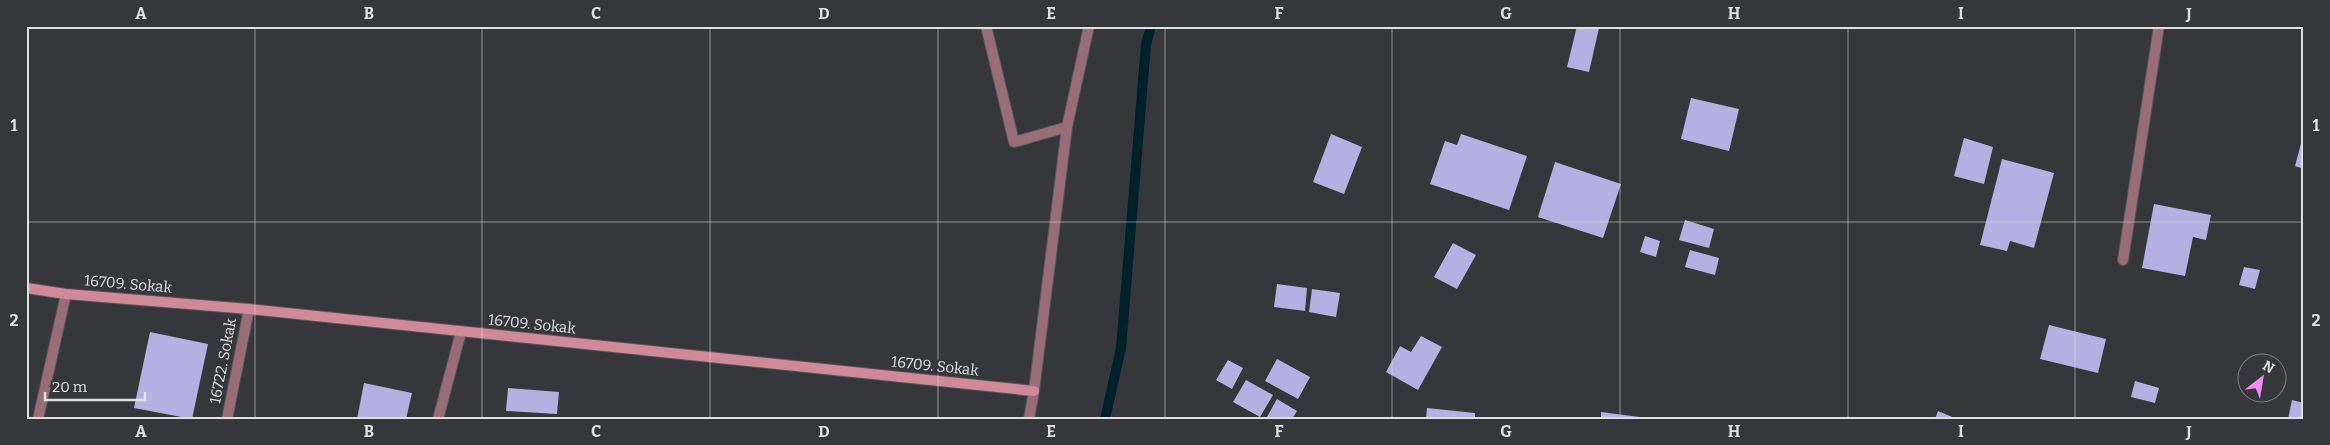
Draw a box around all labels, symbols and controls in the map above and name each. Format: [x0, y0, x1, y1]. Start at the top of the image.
text: A [135, 4, 147, 23]
text: B [364, 4, 374, 23]
text: C [591, 4, 601, 23]
text: D [818, 4, 830, 23]
text: E [1046, 4, 1056, 23]
text: F [1275, 4, 1284, 23]
text: G [1500, 4, 1512, 23]
text: H [1728, 4, 1741, 23]
text: I [1958, 4, 1964, 23]
text: J [2185, 4, 2192, 23]
text: 1 [11, 116, 18, 135]
text: 1 [2313, 116, 2320, 135]
street label: 16709. Sokak [83, 271, 173, 297]
street label: 16709. Sokak [487, 310, 577, 338]
text: 2 [9, 311, 19, 330]
text: 2 [2311, 311, 2321, 330]
street label: 16722. Sokak [206, 316, 240, 405]
street label: 16709. Sokak [890, 352, 980, 380]
north arrow [2238, 352, 2288, 402]
text: N [2259, 357, 2278, 377]
scale bar [45, 370, 145, 402]
text: 20 m [52, 378, 88, 396]
text: A [135, 422, 147, 441]
text: B [364, 422, 374, 441]
text: C [591, 422, 601, 441]
text: D [818, 422, 830, 441]
text: E [1046, 422, 1056, 441]
text: F [1275, 422, 1284, 441]
text: G [1500, 422, 1512, 441]
text: H [1728, 422, 1741, 441]
text: I [1958, 422, 1964, 441]
text: J [2185, 422, 2192, 441]

